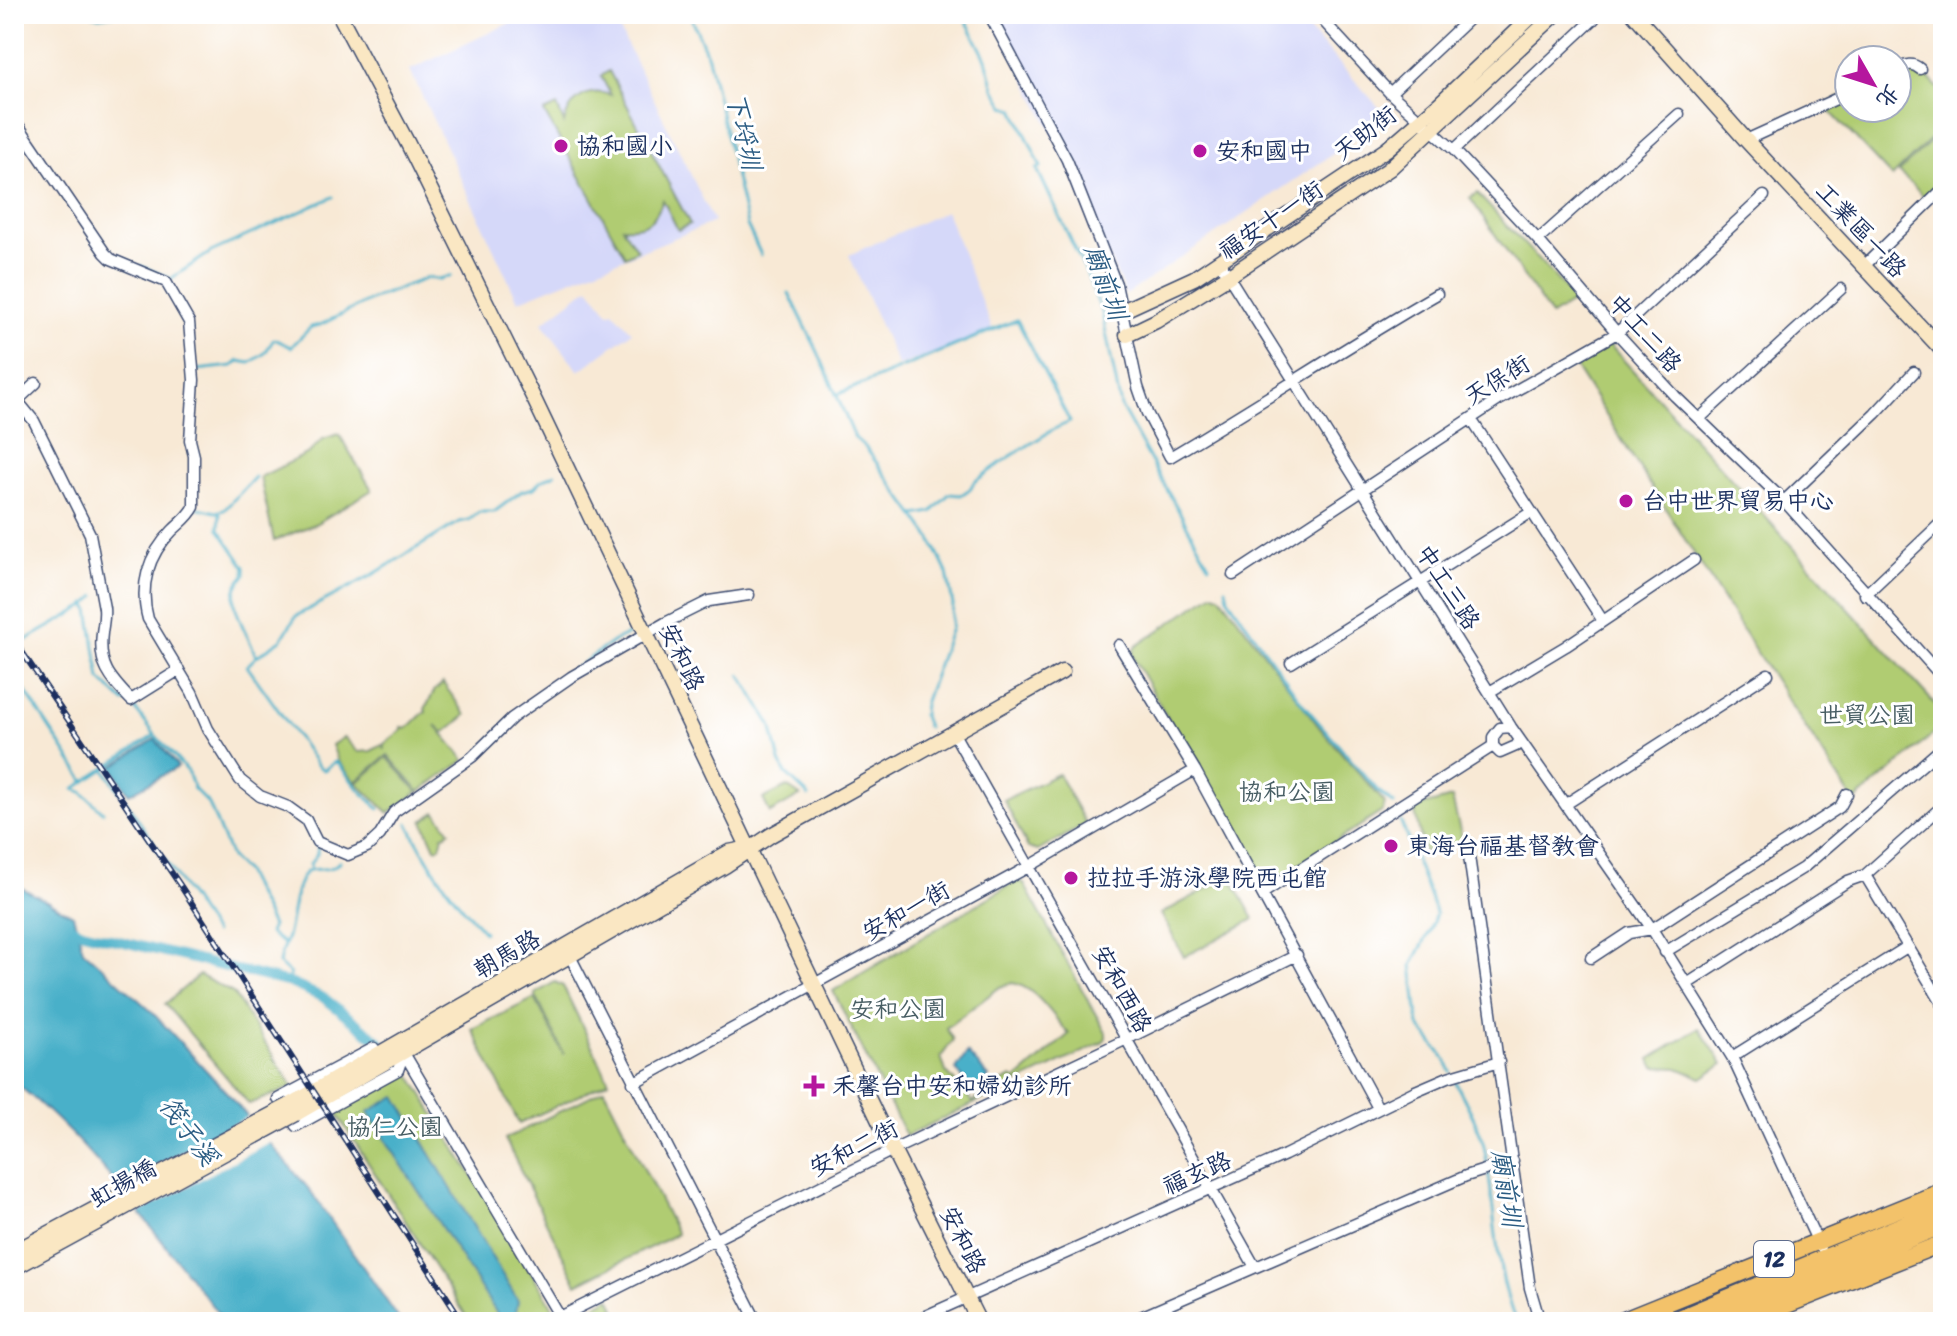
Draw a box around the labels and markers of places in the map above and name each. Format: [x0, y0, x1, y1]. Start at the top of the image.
place label: 協和國小 [577, 125, 673, 167]
place label: 安和國中 [1216, 130, 1312, 172]
marker: 協和國小 [552, 137, 570, 155]
marker: 安和國中 [1191, 142, 1209, 160]
place label: 台中世界貿易中心 [1642, 480, 1834, 522]
marker: 台中世界貿易中心 [1617, 492, 1635, 510]
place label: 東海台福基督教會 [1407, 825, 1599, 867]
marker: 東海台福基督教會 [1382, 837, 1400, 855]
place label: 拉拉手游泳學院西屯館 [1087, 857, 1327, 899]
marker: 拉拉手游泳學院西屯館 [1062, 869, 1080, 887]
place label: 禾馨台中安和婦幼診所 [832, 1065, 1072, 1107]
marker: 禾馨台中安和婦幼診所 [803, 1075, 825, 1097]

